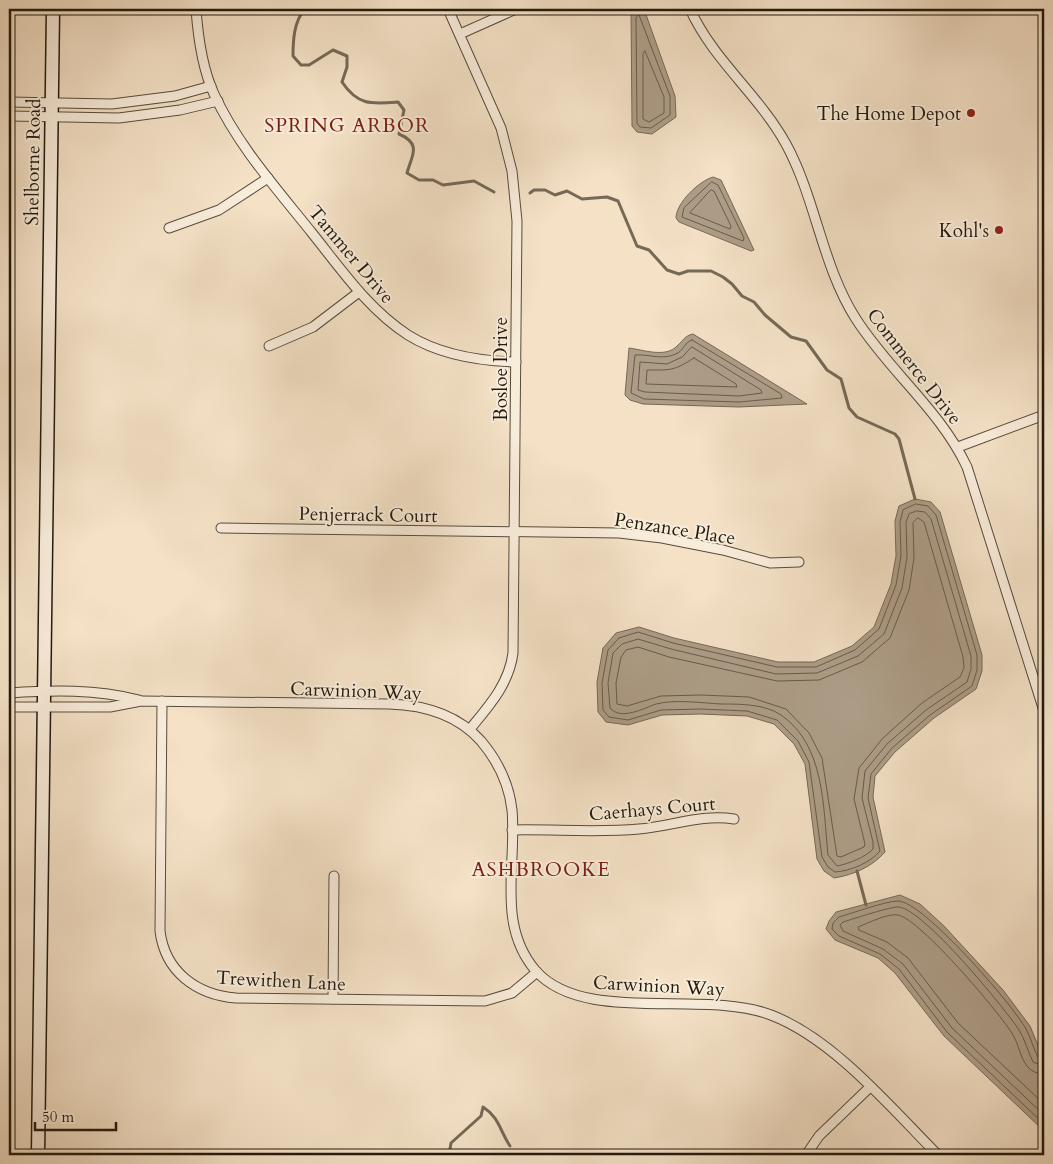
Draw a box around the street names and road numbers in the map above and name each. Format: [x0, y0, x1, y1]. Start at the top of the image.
street label: Shelborne Road [19, 98, 47, 226]
street label: Tammer Drive [302, 200, 400, 309]
street label: Commerce Drive [861, 303, 968, 430]
street label: Bosloe Drive [488, 317, 514, 421]
street label: Penjerrack Court [298, 501, 438, 529]
street label: Penzance Place [612, 507, 737, 551]
street label: Carwinion Way [290, 676, 422, 706]
street label: Caerhays Court [588, 791, 716, 827]
street label: Trewithen Lane [215, 965, 347, 997]
street label: Carwinion Way [592, 970, 725, 1002]

